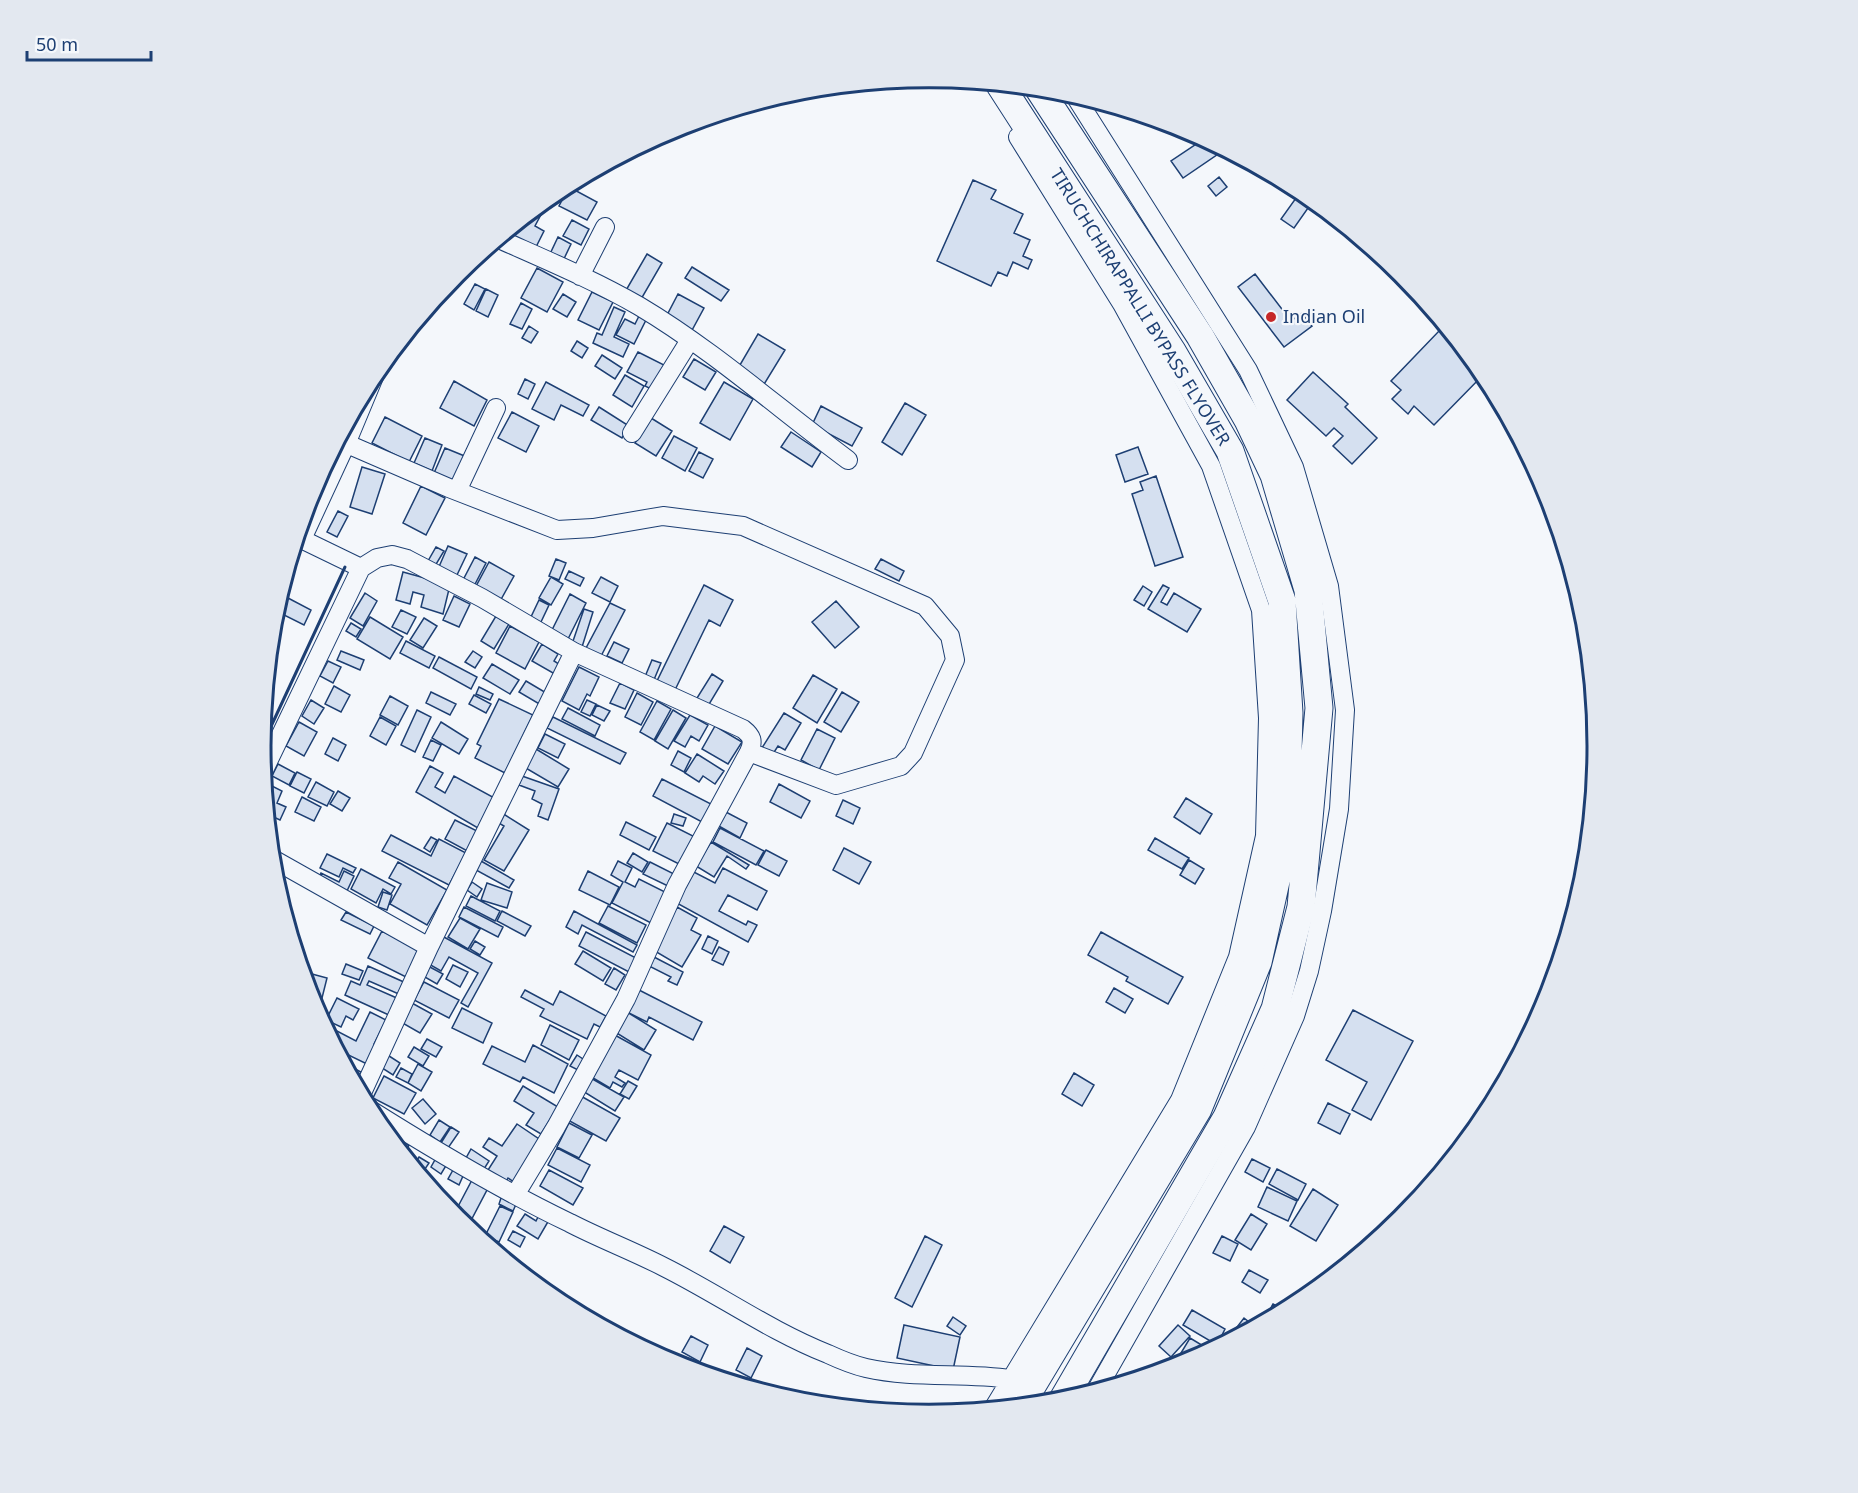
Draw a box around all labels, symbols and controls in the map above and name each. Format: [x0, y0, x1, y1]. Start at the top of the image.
scale bar [27, 24, 152, 62]
text: 50 m [36, 32, 78, 56]
street label: TIRUCHCHIRAPPALLI BYPASS FLYOVER [1045, 163, 1236, 450]
place label: Indian Oil [1283, 304, 1365, 328]
marker: Indian Oil [1264, 310, 1278, 324]

